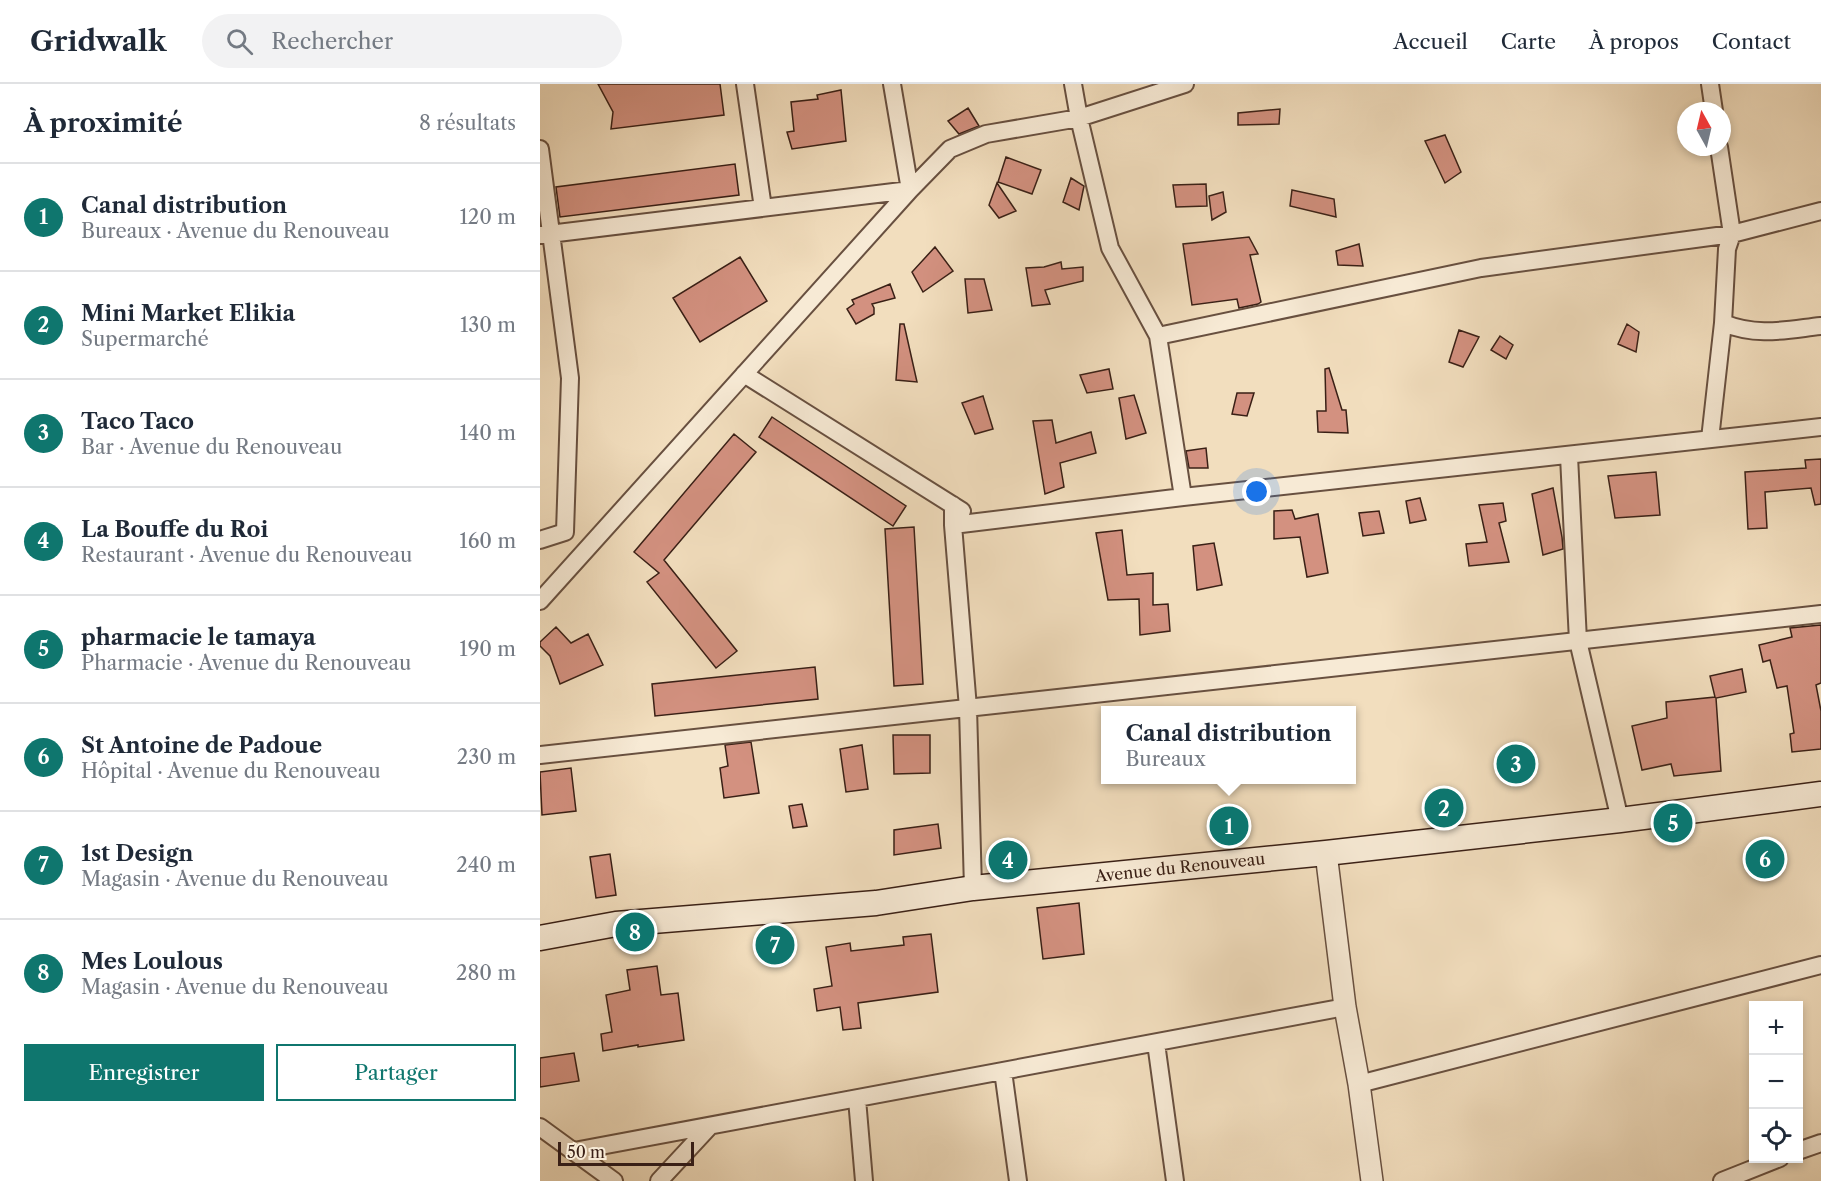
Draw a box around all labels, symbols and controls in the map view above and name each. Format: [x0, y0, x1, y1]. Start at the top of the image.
search box [202, 14, 622, 68]
text: Gridwalk [30, 24, 166, 58]
icon: search [223, 25, 256, 58]
text: Rechercher [271, 28, 393, 55]
text: Accueil [1393, 29, 1468, 54]
text: Carte [1501, 29, 1556, 54]
text: À propos [1589, 29, 1679, 54]
text: Contact [1712, 29, 1791, 54]
north arrow [1677, 102, 1731, 156]
text: À proximité [24, 107, 183, 139]
text: 8 résultats [419, 111, 516, 135]
text: Canal distribution [81, 192, 287, 219]
text: 1 [39, 205, 48, 229]
text: 120 m [459, 205, 516, 229]
text: Bureaux · Avenue du Renouveau [81, 219, 390, 243]
text: Mini Market Elikia [81, 300, 295, 327]
text: 2 [38, 313, 49, 337]
text: 130 m [460, 313, 516, 337]
text: Supermarché [81, 327, 209, 351]
text: Taco Taco [81, 408, 194, 435]
text: 3 [38, 421, 49, 445]
text: 140 m [459, 421, 516, 445]
text: Bar · Avenue du Renouveau [81, 435, 342, 459]
your location [1242, 477, 1271, 506]
text: La Bouffe du Roi [81, 516, 268, 543]
text: 4 [38, 529, 49, 553]
text: 160 m [459, 529, 516, 553]
text: Restaurant · Avenue du Renouveau [81, 543, 412, 567]
text: pharmacie le tamaya [81, 624, 316, 651]
text: 5 [38, 637, 49, 661]
text: 190 m [459, 637, 516, 661]
text: Pharmacie · Avenue du Renouveau [81, 651, 411, 675]
popup [1101, 706, 1356, 784]
text: Canal distribution [1125, 720, 1332, 747]
text: St Antoine de Padoue [81, 732, 322, 759]
pin: 3 [1496, 742, 1536, 786]
text: 6 [38, 745, 49, 769]
text: 230 m [457, 745, 516, 769]
text: Bureaux [1125, 747, 1206, 771]
text: Hôpital · Avenue du Renouveau [81, 759, 381, 783]
pin: 2 [1424, 786, 1464, 830]
pin: 5 [1654, 800, 1692, 846]
pin: 1 [1210, 804, 1248, 848]
pin: 6 [1746, 836, 1784, 882]
pin: 4 [988, 838, 1028, 882]
text: 1st Design [81, 840, 193, 867]
street label: Avenue du Renouveau [1093, 848, 1266, 886]
text: 7 [38, 853, 49, 877]
text: 240 m [456, 853, 516, 877]
text: Magasin · Avenue du Renouveau [81, 867, 389, 891]
pin: 8 [616, 910, 655, 954]
pin: 7 [756, 922, 794, 968]
text: Mes Loulous [81, 948, 223, 975]
text: 8 [37, 961, 50, 985]
text: 280 m [456, 961, 516, 985]
text: Magasin · Avenue du Renouveau [81, 975, 389, 999]
map controls [1749, 1001, 1803, 1163]
button: + [1749, 1001, 1803, 1055]
button: Enregistrer [24, 1044, 264, 1101]
button: Partager [276, 1044, 516, 1101]
button: − [1749, 1055, 1803, 1109]
button: locate [1749, 1109, 1803, 1163]
scale bar [558, 1139, 694, 1166]
text: 50 m [567, 1142, 605, 1162]

